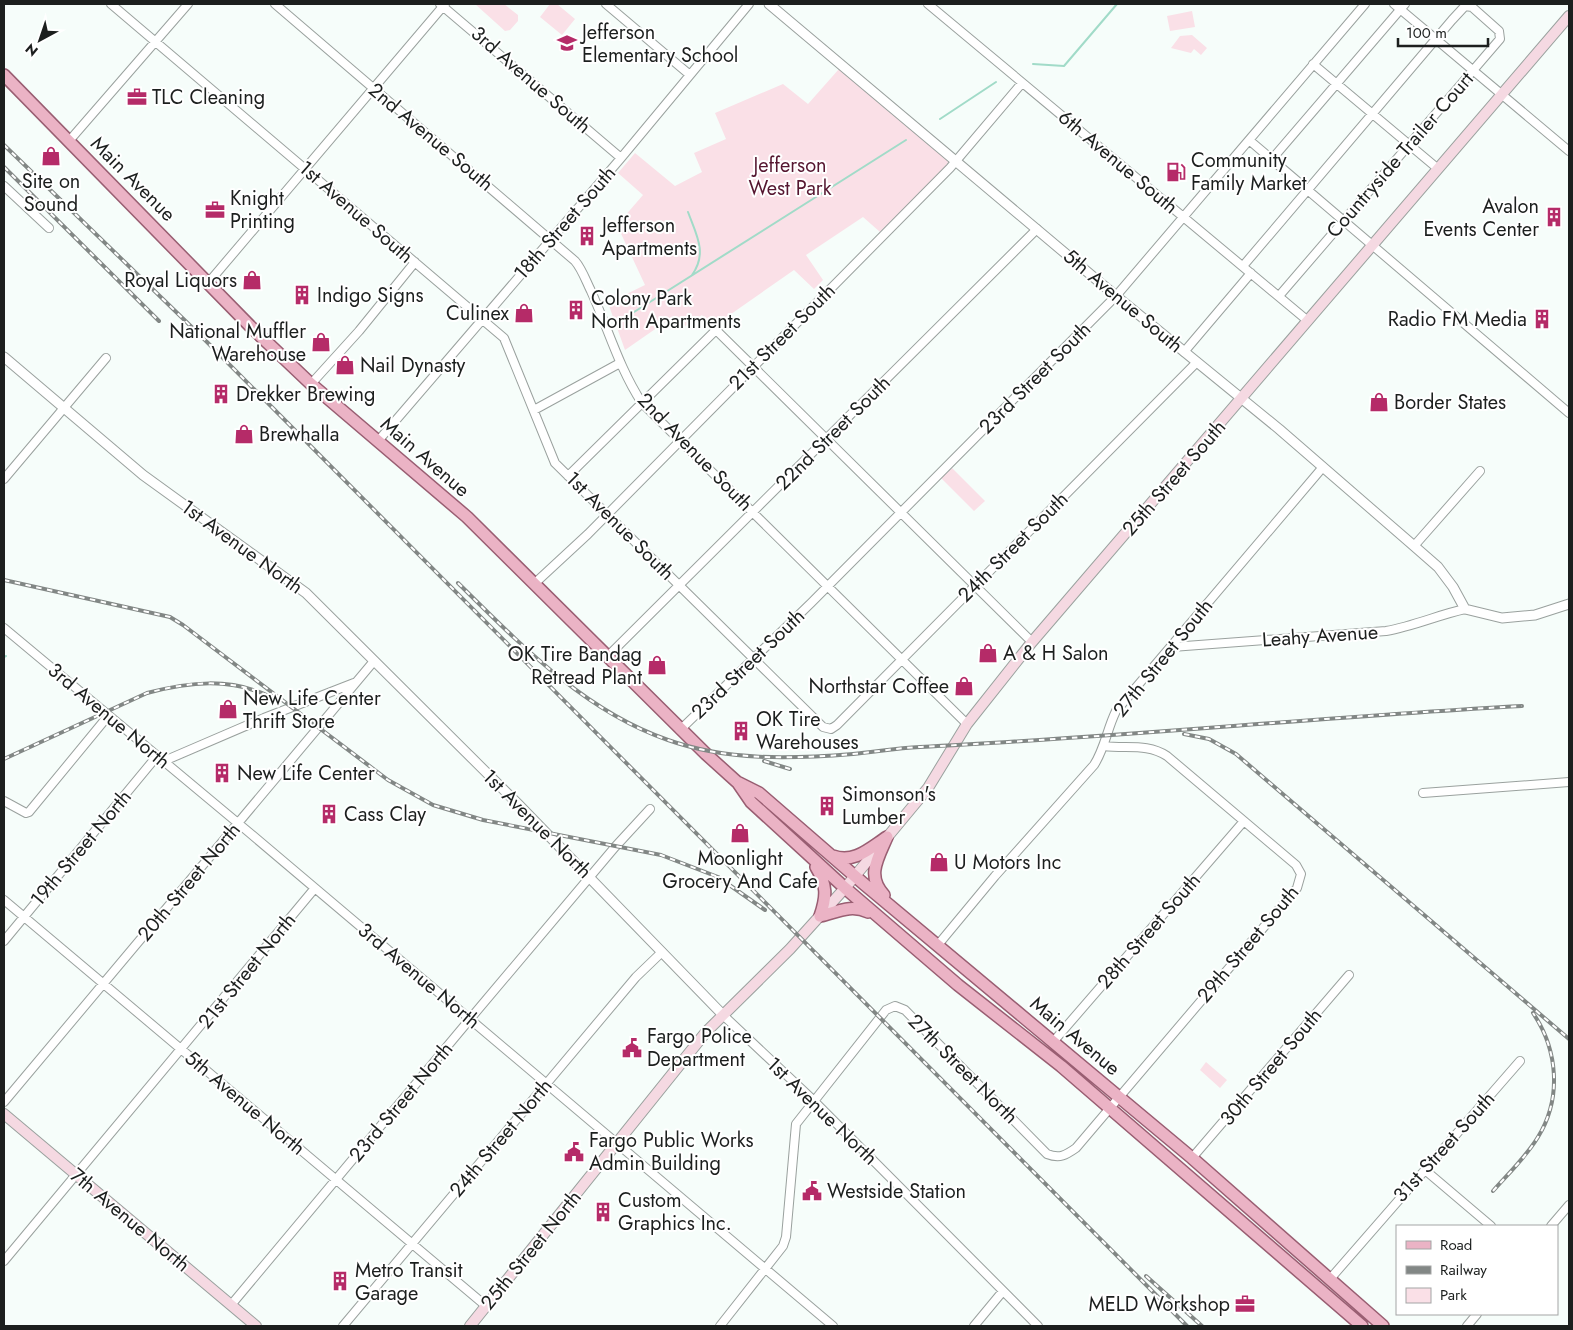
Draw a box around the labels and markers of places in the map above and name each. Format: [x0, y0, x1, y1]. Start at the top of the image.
place label: Jefferson Elementary School [579, 18, 738, 70]
school or university icon: Jefferson Elementary School [556, 32, 578, 54]
place label: TLC Cleaning [152, 83, 265, 112]
office icon: TLC Cleaning [126, 86, 148, 108]
shop icon: Site on Sound [40, 145, 62, 167]
place label: Community Family Market [1191, 146, 1307, 198]
fuel station icon: Community Family Market [1165, 161, 1187, 183]
place label: Site on Sound [22, 167, 80, 219]
place label: Knight Printing [230, 184, 295, 236]
place label: Avalon Events Center [1423, 192, 1539, 244]
office icon: Knight Printing [204, 199, 226, 221]
building icon: Avalon Events Center [1543, 206, 1565, 228]
place label: Jefferson Apartments [599, 211, 697, 263]
building icon: Jefferson Apartments [576, 225, 598, 247]
place label: Royal Liquors [124, 266, 237, 295]
shop icon: Royal Liquors [241, 269, 263, 291]
place label: Indigo Signs [317, 281, 423, 310]
building icon: Indigo Signs [291, 284, 313, 306]
place label: Colony Park North Apartments [591, 284, 741, 336]
place label: Culinex [446, 299, 510, 328]
building icon: Colony Park North Apartments [565, 299, 587, 321]
shop icon: Culinex [513, 302, 535, 324]
place label: Radio FM Media [1388, 305, 1527, 334]
building icon: Radio FM Media [1531, 308, 1553, 330]
place label: National Muffler Warehouse [169, 317, 306, 369]
shop icon: National Muffler Warehouse [310, 331, 332, 353]
place label: Nail Dynasty [360, 351, 466, 380]
shop icon: Nail Dynasty [334, 354, 356, 376]
place label: Drekker Brewing [236, 380, 375, 409]
building icon: Drekker Brewing [210, 383, 232, 405]
place label: Border States [1394, 388, 1506, 417]
shop icon: Border States [1368, 391, 1390, 413]
place label: Brewhalla [259, 420, 339, 449]
shop icon: Brewhalla [233, 423, 255, 445]
place label: A & H Salon [1003, 639, 1109, 668]
place label: OK Tire Bandag Retread Plant [508, 640, 642, 692]
shop icon: A & H Salon [977, 642, 999, 664]
shop icon: OK Tire Bandag Retread Plant [646, 654, 668, 676]
place label: Northstar Coffee [808, 672, 949, 701]
shop icon: Northstar Coffee [953, 675, 975, 697]
place label: New Life Center Thrift Store [243, 684, 381, 736]
shop icon: New Life Center Thrift Store [217, 698, 239, 720]
place label: OK Tire Warehouses [756, 705, 859, 757]
building icon: OK Tire Warehouses [730, 720, 752, 742]
place label: New Life Center [237, 759, 375, 788]
building icon: New Life Center [211, 762, 233, 784]
place label: Simonson's Lumber [842, 780, 936, 832]
building icon: Simonson's Lumber [816, 795, 838, 817]
place label: Cass Clay [344, 800, 426, 829]
building icon: Cass Clay [318, 803, 340, 825]
shop icon: Moonlight Grocery And Cafe [729, 822, 751, 844]
place label: Moonlight Grocery And Cafe [662, 844, 818, 896]
place label: U Motors Inc [954, 848, 1061, 877]
shop icon: U Motors Inc [928, 851, 950, 873]
place label: Fargo Police Department [647, 1022, 752, 1074]
public building icon: Fargo Police Department [621, 1037, 643, 1059]
place label: Fargo Public Works Admin Building [589, 1126, 754, 1178]
public building icon: Fargo Public Works Admin Building [563, 1141, 585, 1163]
place label: Westside Station [827, 1177, 966, 1206]
public building icon: Westside Station [801, 1180, 823, 1202]
place label: Custom Graphics Inc. [618, 1186, 732, 1238]
building icon: Custom Graphics Inc. [592, 1201, 614, 1223]
place label: Metro Transit Garage [355, 1256, 463, 1308]
building icon: Metro Transit Garage [329, 1270, 351, 1292]
place label: MELD Workshop [1089, 1290, 1230, 1319]
office icon: MELD Workshop [1234, 1293, 1256, 1315]

